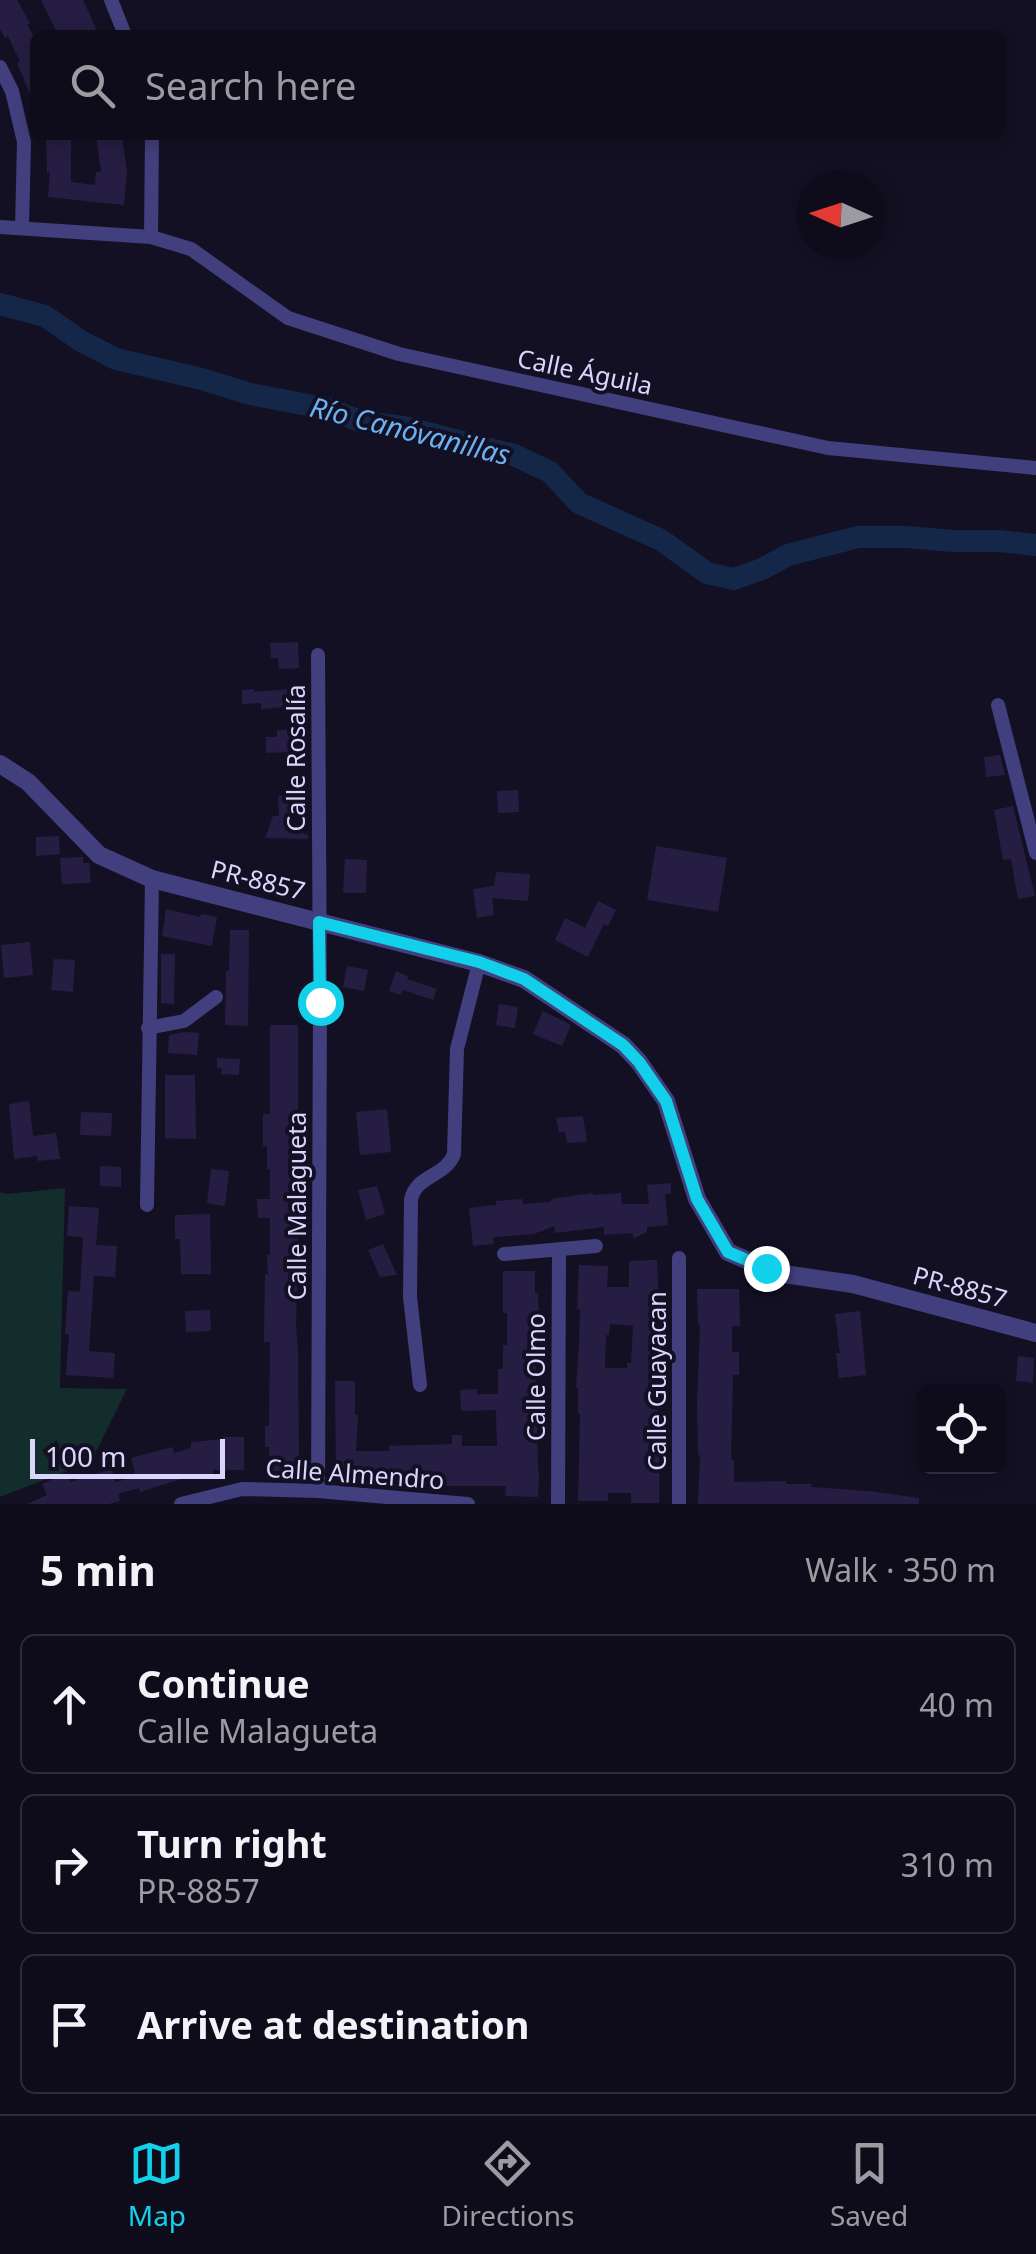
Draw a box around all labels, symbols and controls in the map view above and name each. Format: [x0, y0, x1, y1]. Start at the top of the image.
search box [30, 30, 1006, 140]
icon: search [65, 58, 120, 113]
text: Search here [145, 59, 356, 111]
north arrow [796, 170, 886, 260]
street label: Calle Águila [515, 340, 656, 402]
water label: Río Canóvanillas [306, 387, 514, 473]
street label: Calle Rosalía [278, 685, 312, 831]
street label: PR-8857 [208, 851, 309, 907]
route start [298, 980, 344, 1026]
street label: Calle Malagueta [279, 1112, 313, 1300]
route end [744, 1246, 790, 1292]
street label: PR-8857 [910, 1257, 1011, 1315]
street label: Calle Guayacan [639, 1291, 673, 1471]
street label: Calle Olmo [518, 1313, 552, 1441]
map controls [916, 1384, 1006, 1474]
button: locate [916, 1384, 1006, 1474]
scale bar [30, 1434, 225, 1478]
text: 100 m [45, 1437, 127, 1475]
street label: Calle Almendro [265, 1450, 446, 1496]
text: 5 min [40, 1541, 156, 1598]
text: Walk · 350 m [805, 1548, 996, 1591]
text: Continue [137, 1657, 310, 1709]
icon: ahead [42, 1677, 97, 1732]
text: 40 m [919, 1683, 994, 1726]
text: Calle Malagueta [137, 1709, 378, 1752]
text: Turn right [137, 1817, 327, 1869]
icon: right [42, 1837, 97, 1892]
text: 310 m [901, 1843, 994, 1886]
text: PR-8857 [137, 1869, 260, 1912]
icon: arrive [42, 1997, 97, 2052]
text: Arrive at destination [137, 1998, 529, 2050]
tab: Map [128, 2136, 186, 2234]
tab: Directions [442, 2136, 574, 2234]
tab: Saved [830, 2136, 908, 2234]

